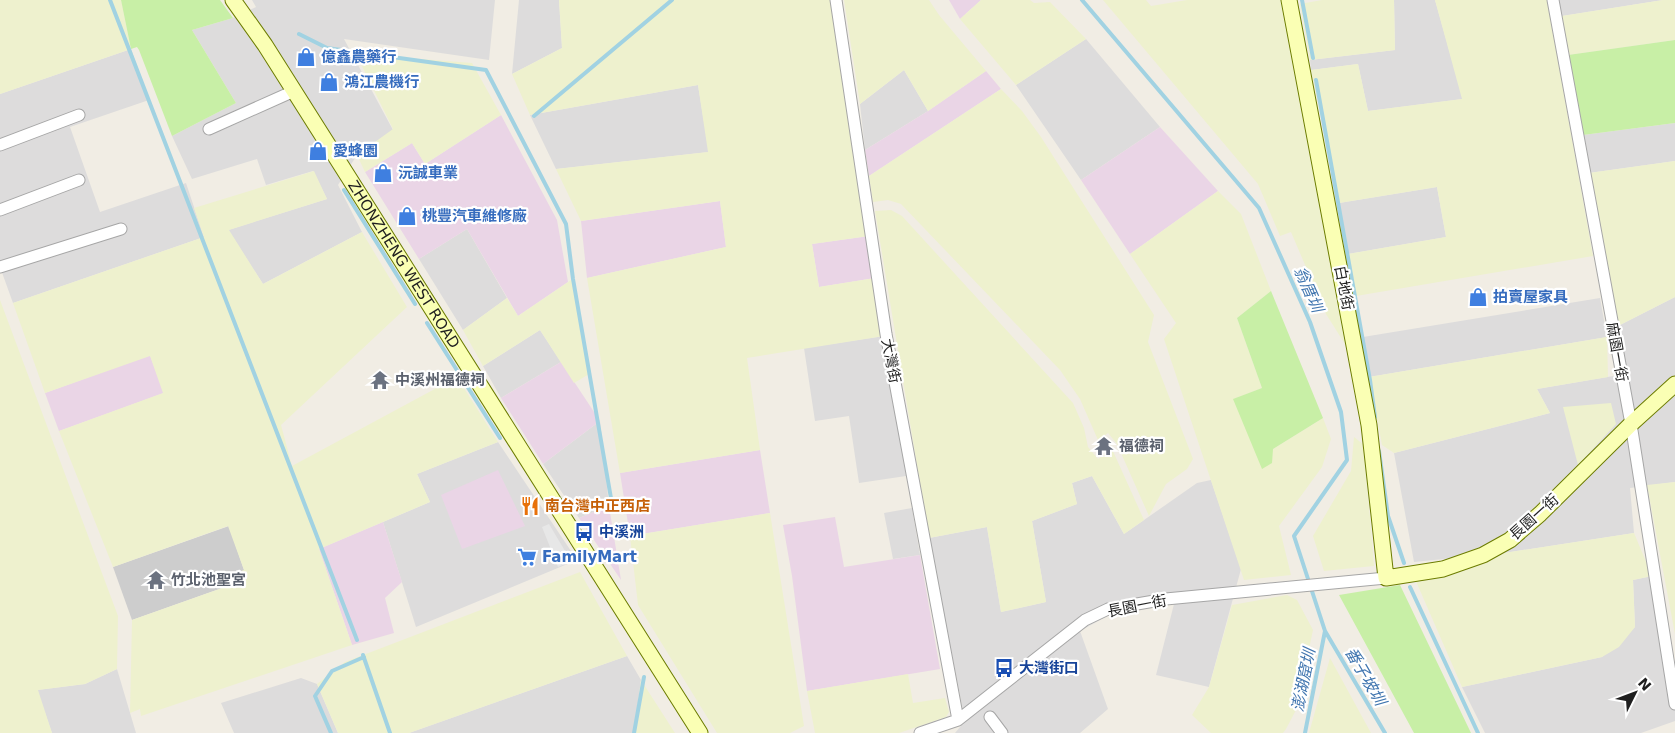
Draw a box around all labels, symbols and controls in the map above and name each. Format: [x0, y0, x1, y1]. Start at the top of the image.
shop icon: 億鑫農藥行 [295, 46, 317, 68]
place label: 億鑫農藥行 [321, 48, 396, 66]
shop icon: 鴻江農機行 [318, 71, 340, 93]
place label: 鴻江農機行 [344, 73, 419, 91]
shop icon: 愛蜂園 [307, 140, 329, 162]
place label: 愛蜂園 [333, 142, 378, 160]
shop icon: 沅誠車業 [372, 162, 394, 184]
place label: 沅誠車業 [398, 164, 458, 182]
street label: ZHONZHENG WEST ROAD [344, 177, 464, 352]
shop icon: 桃豐汽車維修廠 [396, 205, 418, 227]
place label: 桃豐汽車維修廠 [422, 207, 527, 225]
water label: 翁厝圳 [1290, 263, 1328, 317]
street label: 白地街 [1331, 264, 1357, 312]
shop icon: 拍賣屋家具 [1467, 286, 1489, 308]
place label: 拍賣屋家具 [1493, 288, 1568, 306]
street label: 麻園一街 [1603, 321, 1631, 383]
street label: 大灣街 [878, 337, 904, 385]
temple icon: 中溪州福德祠 [369, 369, 391, 391]
place label: 中溪州福德祠 [395, 371, 485, 389]
temple icon: 福德祠 [1093, 435, 1115, 457]
place label: 福德祠 [1119, 437, 1164, 455]
street label: 長園一街 [1506, 490, 1562, 544]
restaurant icon: 南台灣中正西店 [519, 495, 541, 517]
place label: 南台灣中正西店 [545, 497, 650, 515]
bus stop icon: 中溪洲 [573, 521, 595, 543]
place label: 中溪洲 [599, 523, 644, 541]
supermarket icon: FamilyMart [516, 546, 538, 568]
place label: FamilyMart [542, 548, 637, 566]
temple icon: 竹北池聖宮 [145, 569, 167, 591]
place label: 竹北池聖宮 [171, 571, 246, 589]
street label: 長園一街 [1106, 591, 1168, 621]
water label: 番子坡圳 [1341, 644, 1391, 710]
water label: 澎湖窟圳 [1288, 645, 1319, 713]
bus stop icon: 大灣街口 [993, 657, 1015, 679]
place label: 大灣街口 [1019, 659, 1079, 677]
north arrow [1610, 668, 1660, 718]
text: N [1635, 675, 1655, 694]

